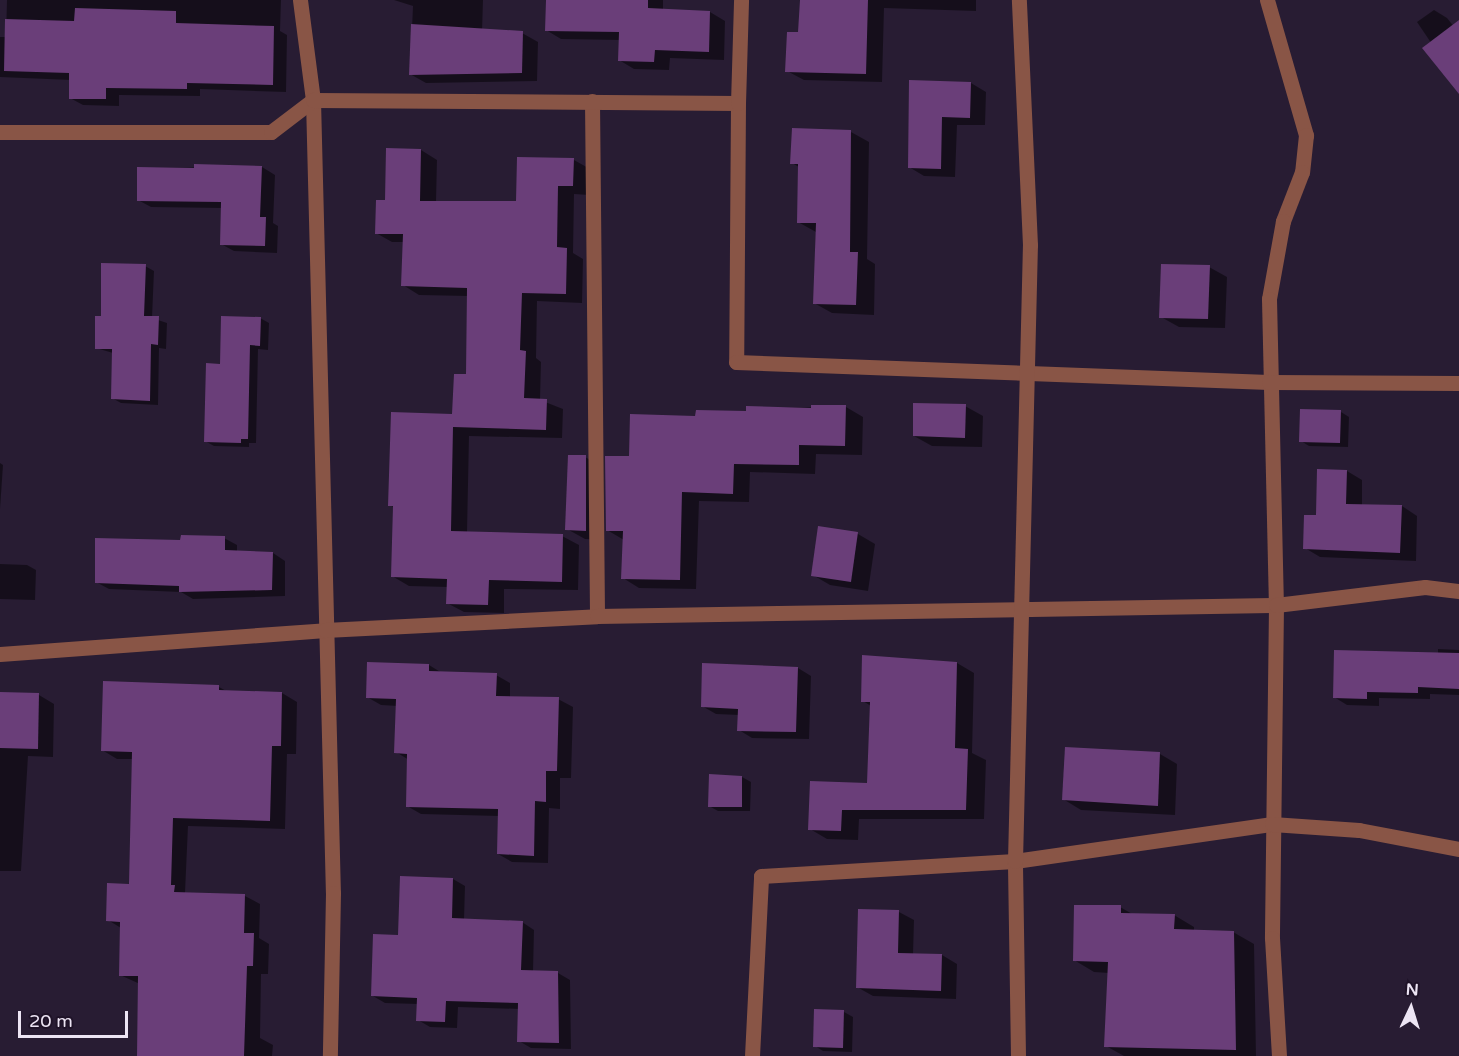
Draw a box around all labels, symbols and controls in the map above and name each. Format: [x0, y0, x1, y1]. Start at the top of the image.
north arrow [1381, 978, 1441, 1038]
text: N [1405, 980, 1419, 1000]
scale bar [21, 999, 130, 1037]
text: 20 m [29, 1010, 73, 1032]

